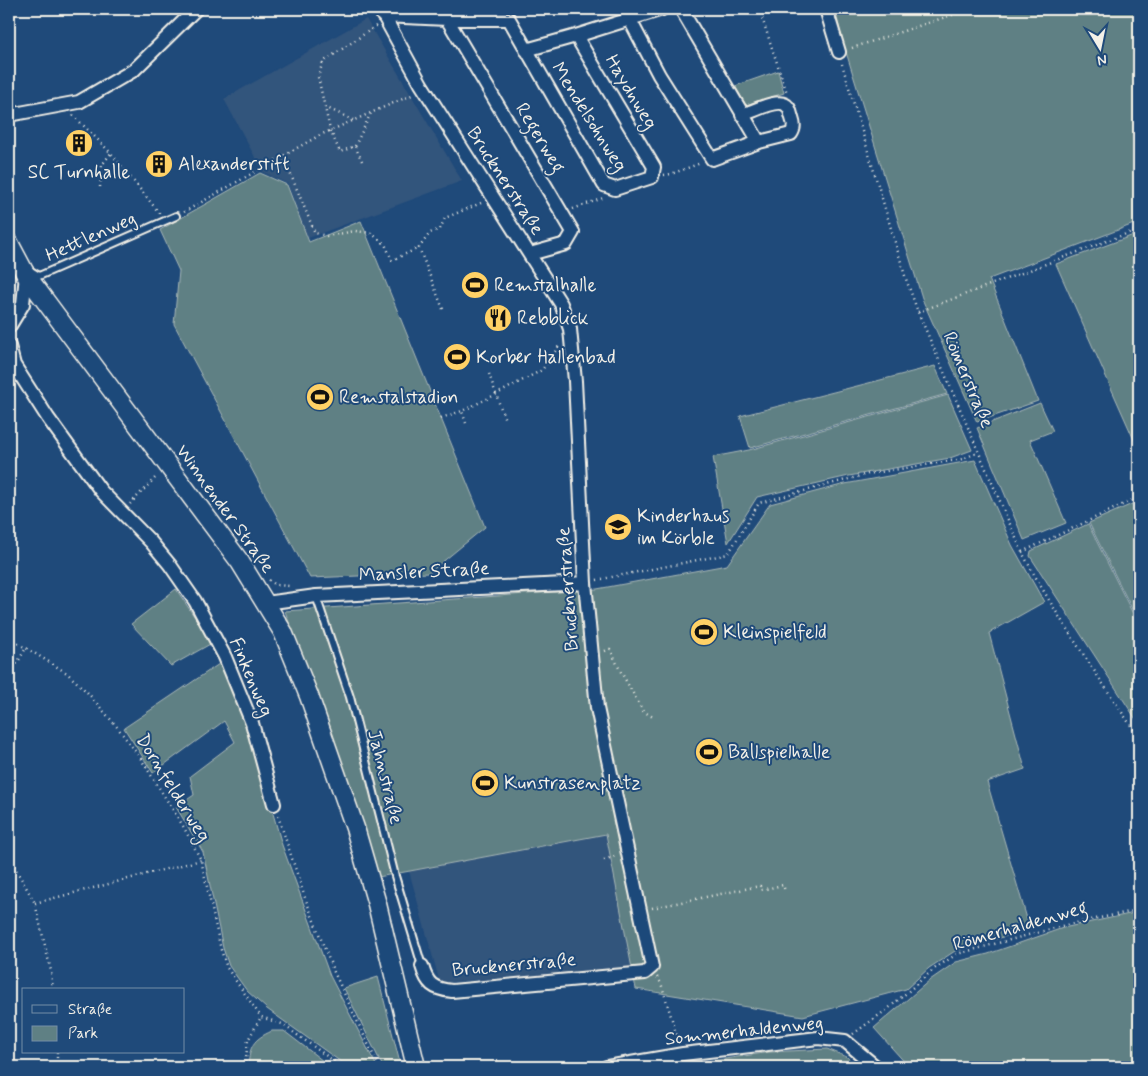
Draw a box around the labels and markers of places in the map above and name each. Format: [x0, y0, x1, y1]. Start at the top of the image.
building icon: SC Turnhalle [64, 128, 94, 158]
building icon: Alexanderstift [144, 149, 174, 179]
place label: Alexanderstift [178, 152, 290, 177]
place label: SC Turnhalle [28, 160, 130, 185]
sports icon: Remstalhalle [460, 270, 490, 300]
place label: Remstalhalle [494, 273, 596, 298]
restaurant icon: Rebblick [483, 303, 513, 333]
place label: Rebblick [517, 306, 589, 331]
sports icon: Korber Hallenbad [442, 342, 472, 372]
place label: Korber Hallenbad [476, 345, 616, 370]
sports icon: Remstalstadion [305, 382, 335, 412]
place label: Remstalstadion [339, 385, 458, 410]
place label: Kinderhaus im Körble [637, 504, 730, 551]
school or university icon: Kinderhaus im Körble [603, 512, 633, 542]
sports icon: Kleinspielfeld [689, 617, 719, 647]
place label: Kleinspielfeld [723, 620, 827, 645]
sports icon: Ballspielhalle [694, 737, 724, 767]
place label: Ballspielhalle [728, 740, 830, 765]
sports icon: Kunstrasenplatz [470, 768, 500, 798]
place label: Kunstrasenplatz [504, 771, 641, 796]

